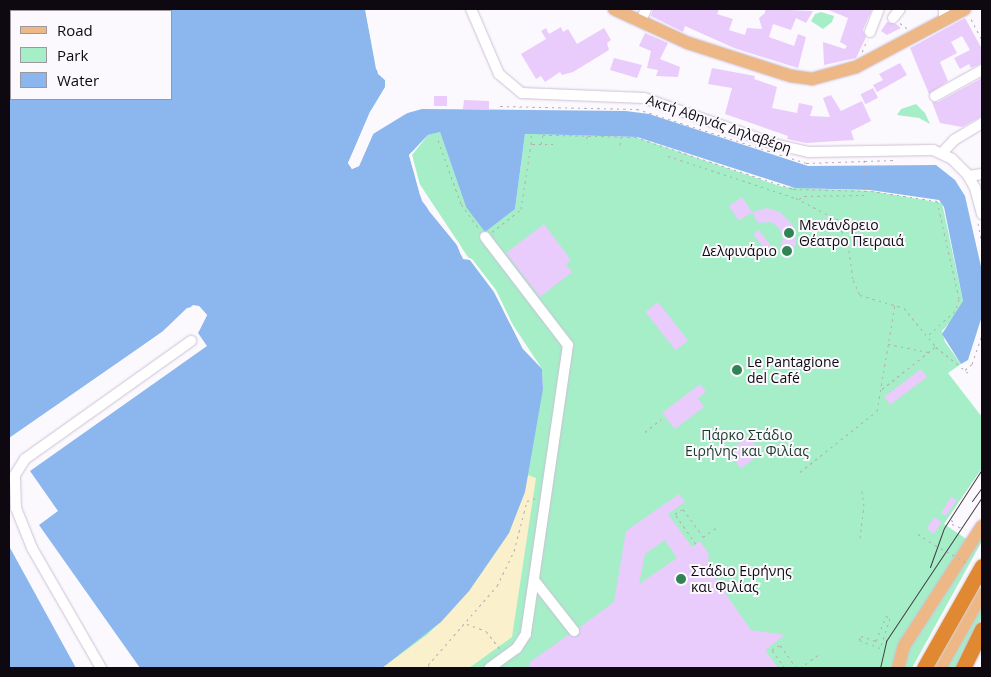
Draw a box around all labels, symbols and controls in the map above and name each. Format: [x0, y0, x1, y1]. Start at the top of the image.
legend [10, 10, 172, 100]
text: Road [57, 20, 93, 40]
text: Park [57, 45, 88, 65]
text: Water [57, 70, 99, 90]
street label: Ακτή Αθηνάς Δηλαβέρη [644, 91, 794, 157]
place label: Μενάνδρειο Θέατρο Πειραιά [799, 217, 904, 250]
marker: Μενάνδρειο Θέατρο Πειραιά [783, 227, 795, 239]
place label: Δελφινάριο [702, 243, 777, 259]
marker: Δελφινάριο [781, 245, 793, 257]
place label: Le Pantagione del Café [747, 354, 839, 387]
marker: Le Pantagione del Café [731, 364, 743, 376]
park label: Πάρκο Στάδιο Ειρήνης και Φιλίας [685, 427, 809, 460]
place label: Στάδιο Ειρήνης και Φιλίας [691, 563, 792, 596]
marker: Στάδιο Ειρήνης και Φιλίας [675, 573, 687, 585]

